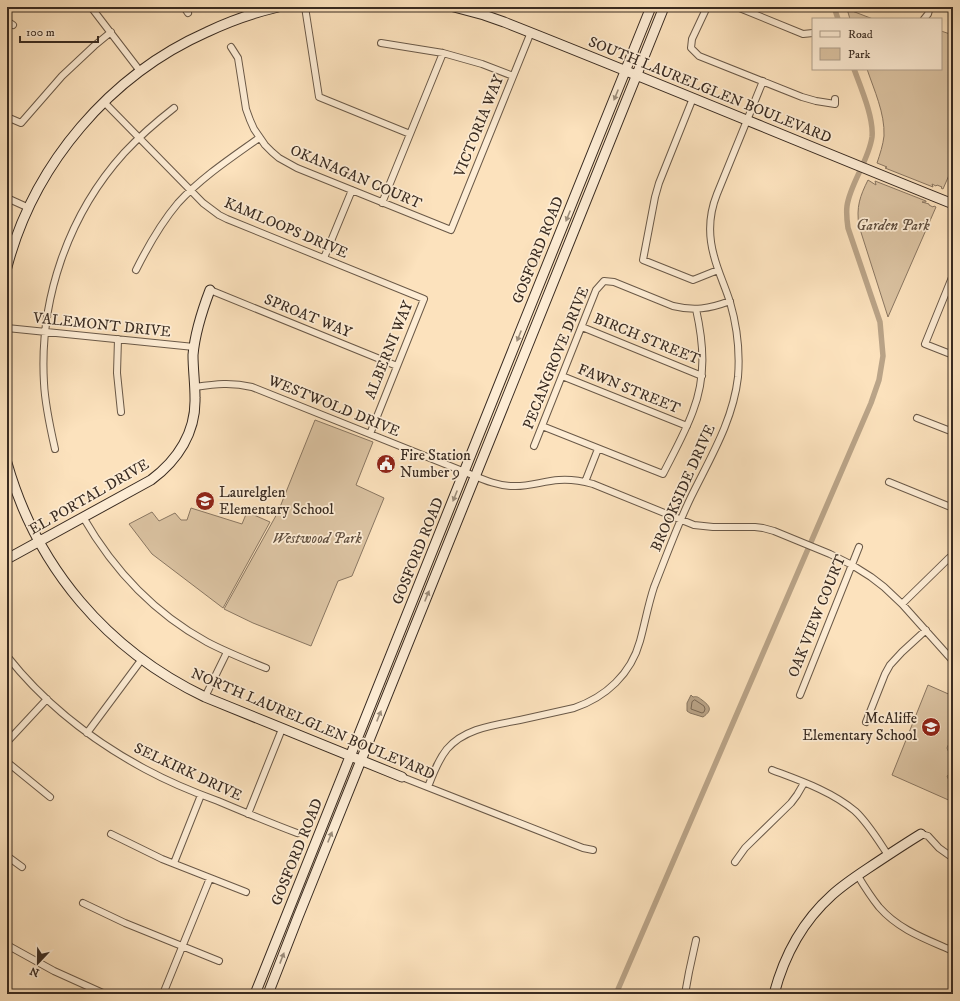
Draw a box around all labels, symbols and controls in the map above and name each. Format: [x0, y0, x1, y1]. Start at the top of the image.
scale bar [20, 18, 98, 44]
legend [812, 18, 942, 70]
text: 100 m [26, 25, 55, 40]
text: Road [848, 27, 873, 42]
street label: SOUTH LAURELGLEN BOULEVARD [586, 32, 834, 148]
text: Park [848, 47, 870, 62]
street label: VICTORIA WAY [450, 72, 508, 181]
one-way arrow [613, 90, 619, 101]
street label: OKANAGAN COURT [287, 141, 425, 214]
street label: KAMLOOPS DRIVE [221, 193, 351, 263]
street label: GOSFORD ROAD [508, 194, 568, 306]
one-way arrow [564, 210, 570, 222]
park label: Garden Park [856, 216, 930, 235]
street label: PECANGROVE DRIVE [519, 283, 593, 432]
street label: SPROAT WAY [261, 290, 355, 342]
street label: ALBERNI WAY [361, 298, 418, 402]
street label: VALEMONT DRIVE [31, 308, 172, 342]
street label: BIRCH STREET [591, 309, 704, 369]
one-way arrow [515, 331, 521, 343]
street label: FAWN STREET [575, 360, 684, 418]
street label: WESTWOLD DRIVE [265, 371, 403, 441]
street label: BROOKSIDE DRIVE [646, 421, 720, 554]
place label: Fire Station Number 9 [400, 446, 471, 482]
public building icon: Fire Station Number 9 [375, 453, 397, 475]
street label: EL PORTAL DRIVE [26, 455, 153, 539]
place label: Laurelglen Elementary School [219, 483, 334, 519]
school or university icon: Laurelglen Elementary School [194, 490, 216, 512]
one-way arrow [452, 491, 458, 502]
street label: GOSFORD ROAD [388, 495, 448, 607]
park label: Westwood Park [272, 529, 362, 548]
street label: OAK VIEW COURT [784, 551, 850, 680]
one-way arrow [425, 589, 431, 601]
street label: NORTH LAURELGLEN BOULEVARD [188, 664, 438, 784]
place label: McAliffe Elementary School [802, 709, 917, 745]
one-way arrow [376, 711, 382, 722]
school or university icon: McAliffe Elementary School [920, 716, 942, 738]
street label: SELKIRK DRIVE [131, 739, 245, 806]
street label: GOSFORD ROAD [267, 796, 327, 908]
one-way arrow [328, 831, 334, 843]
north arrow [18, 943, 58, 983]
one-way arrow [279, 952, 285, 963]
text: N [28, 963, 41, 980]

